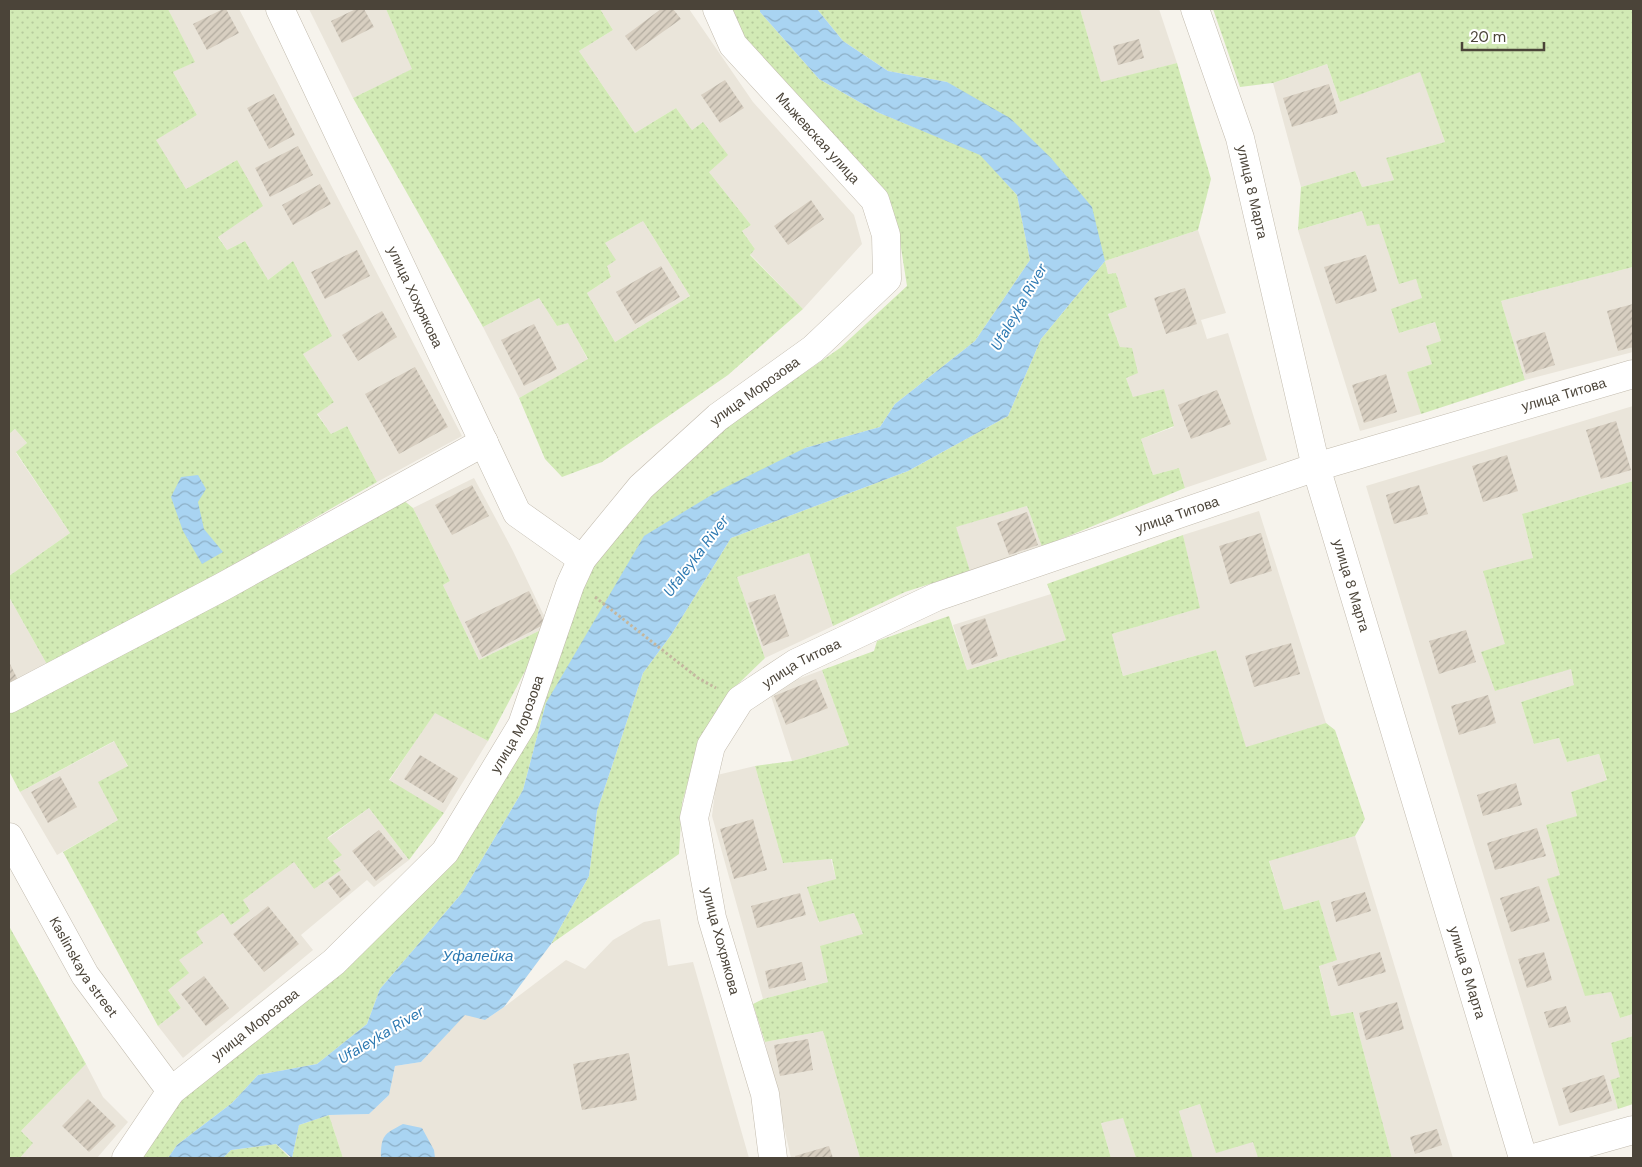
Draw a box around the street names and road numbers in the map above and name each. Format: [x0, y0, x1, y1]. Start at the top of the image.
street label: Мыжевская улица [772, 88, 864, 188]
street label: улица 8 Марта [1233, 143, 1272, 241]
street label: улица Хохрякова [384, 243, 447, 351]
street label: улица Морозова [706, 352, 803, 429]
street label: улица Титова [1519, 373, 1608, 415]
street label: улица Титова [1133, 492, 1221, 537]
street label: улица 8 Марта [1329, 537, 1374, 634]
street label: улица Титова [759, 634, 844, 692]
street label: улица Морозова [486, 673, 547, 776]
street label: улица Хохрякова [698, 885, 744, 997]
street label: Kaslinskaya street [46, 913, 122, 1021]
street label: улица 8 Марта [1445, 924, 1490, 1021]
street label: улица Морозова [208, 984, 303, 1065]

